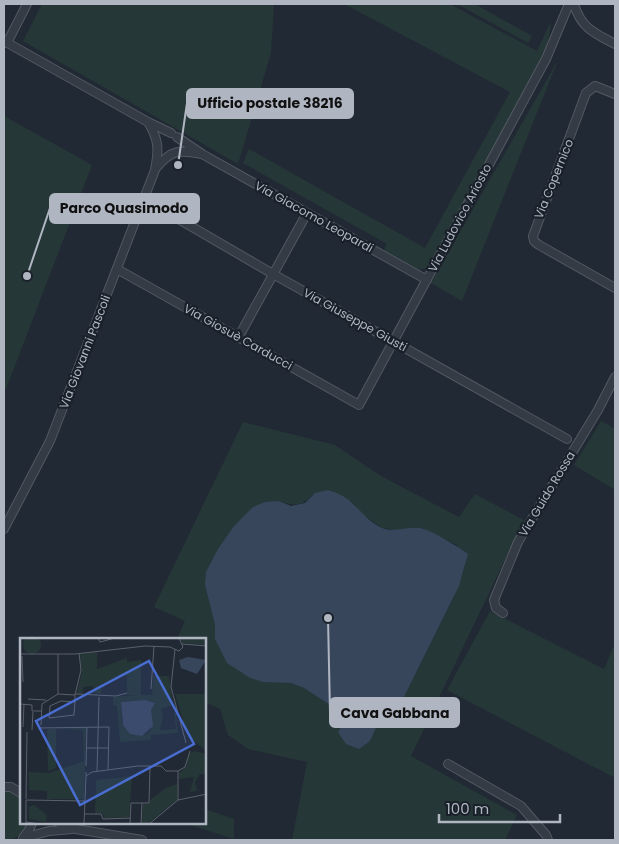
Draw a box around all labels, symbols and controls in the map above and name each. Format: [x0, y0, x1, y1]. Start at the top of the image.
callout: Ufficio postale 38216 [187, 89, 353, 118]
text: Ufficio postale 38216 [197, 93, 343, 113]
street label: Via Copernico [530, 136, 577, 221]
street label: Via Ludovico Ariosto [424, 160, 495, 275]
street label: Via Giacomo Leopardi [252, 177, 377, 256]
callout: Parco Quasimodo [50, 194, 199, 223]
text: Parco Quasimodo [60, 198, 188, 218]
street label: Via Giuseppe Giusti [300, 284, 410, 355]
street label: Via Giovanni Pascoli [55, 292, 114, 411]
street label: Via Giosuè Carducci [181, 300, 296, 374]
street label: Via Guido Rossa [514, 448, 579, 540]
inset map [20, 638, 206, 824]
callout: Cava Gabbana [330, 698, 459, 727]
text: Cava Gabbana [340, 703, 450, 723]
scale bar [439, 792, 560, 824]
text: 100 m [446, 798, 489, 819]

